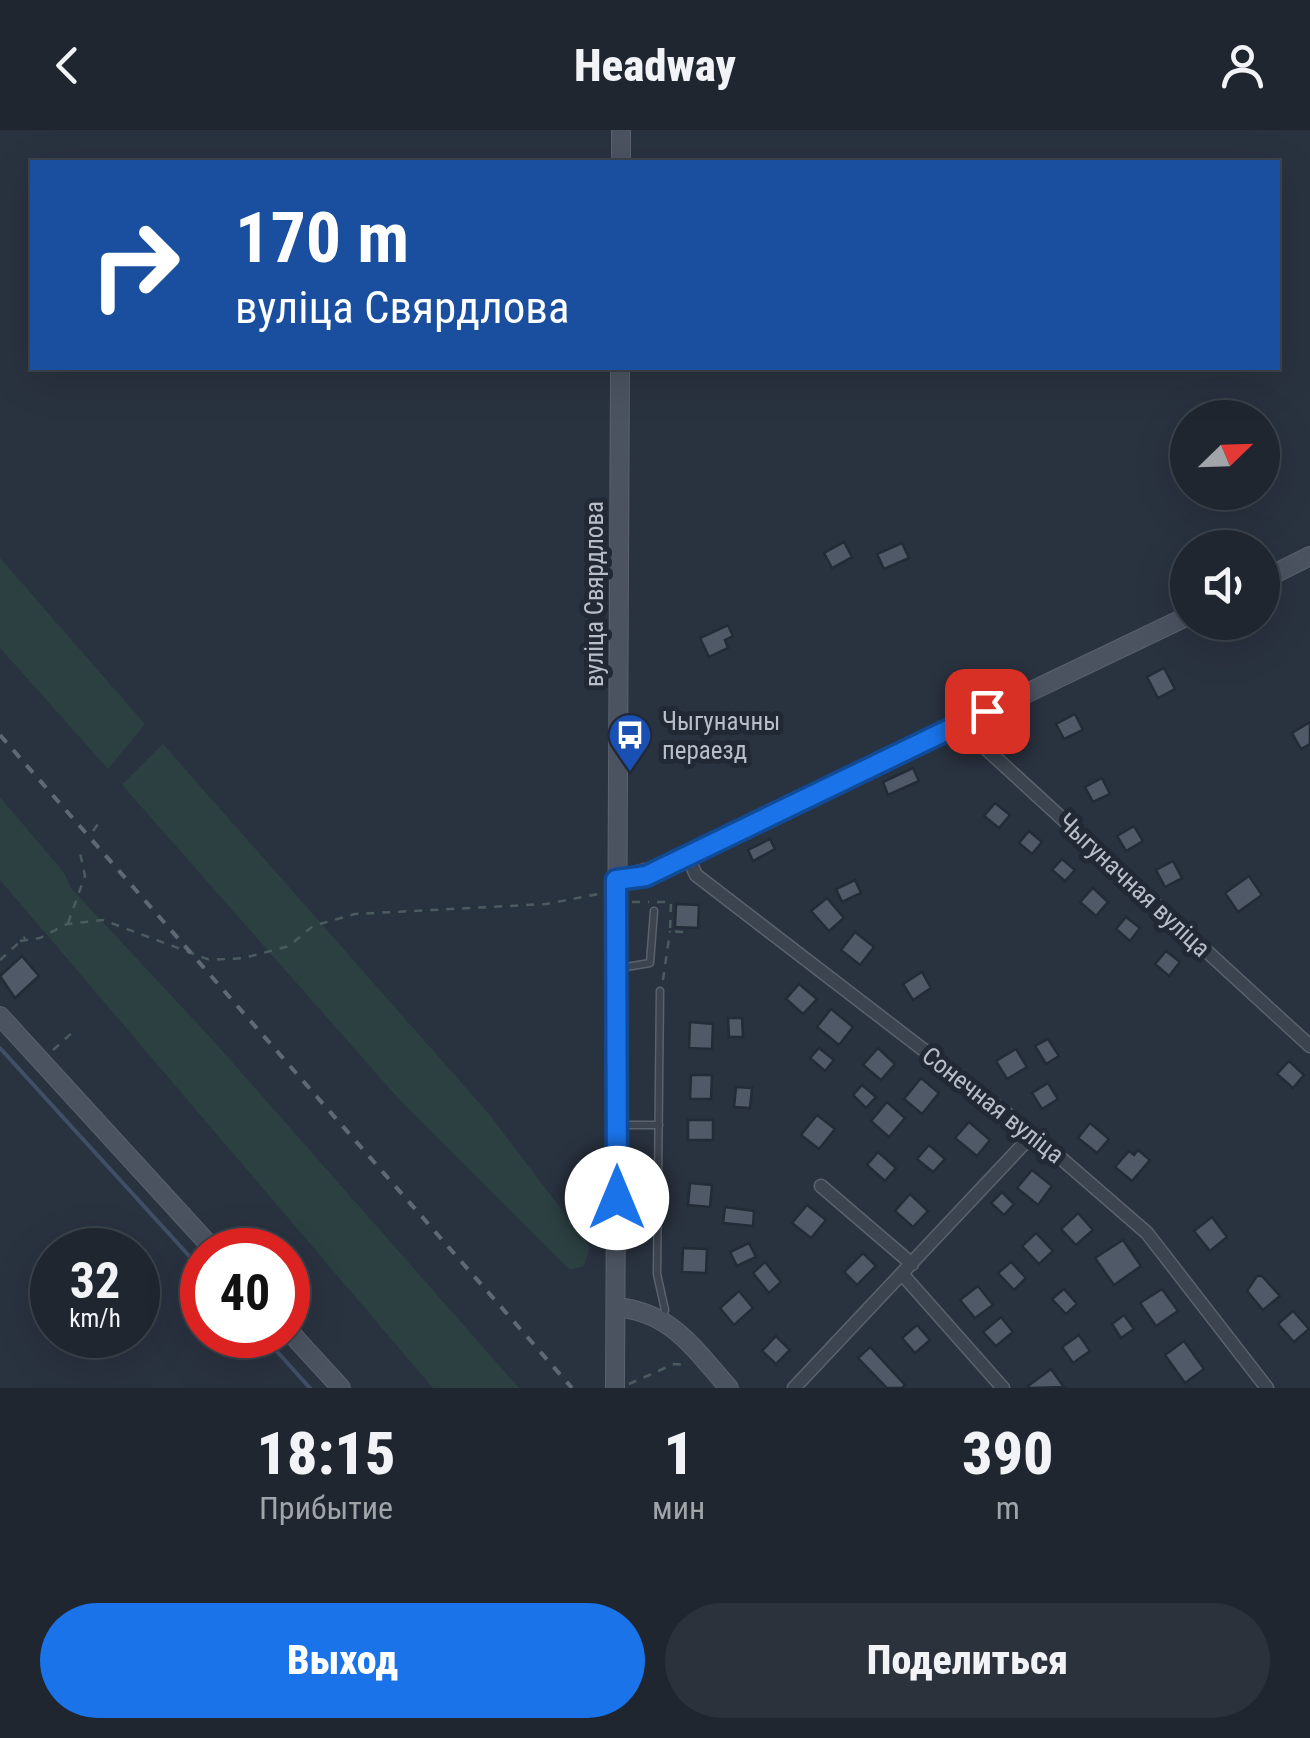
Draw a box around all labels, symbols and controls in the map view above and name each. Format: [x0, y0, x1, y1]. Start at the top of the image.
icon: back [40, 38, 95, 93]
icon: person [1215, 38, 1270, 93]
text: Headway [574, 39, 736, 92]
text: 170 m [235, 197, 409, 279]
icon: right [70, 200, 200, 330]
text: вуліца Свярдлова [235, 281, 570, 334]
north arrow [1170, 400, 1280, 510]
map controls [1170, 400, 1280, 640]
street label: вуліца Свярдлова [580, 501, 609, 687]
button: sound [1170, 530, 1280, 640]
pin [945, 669, 1030, 754]
icon: arrive [960, 684, 1015, 739]
place label: Чыгуначны пераезд [662, 707, 780, 765]
bus stop icon: Чыгуначны пераезд [607, 712, 653, 773]
street label: Чыгуначная вуліца [1052, 807, 1216, 963]
street label: Сонечная вуліца [916, 1041, 1070, 1169]
position arrow [565, 1146, 669, 1250]
speed limit sign: 40 [180, 1228, 310, 1358]
text: 32 [70, 1252, 120, 1310]
text: km/h [69, 1304, 121, 1333]
text: 18:15 [257, 1418, 396, 1489]
text: 1 [663, 1418, 694, 1489]
text: 390 [962, 1418, 1053, 1489]
text: Прибытие [259, 1489, 393, 1527]
text: мин [652, 1489, 705, 1527]
text: m [996, 1489, 1020, 1527]
button: Выход [40, 1603, 645, 1718]
button: Поделиться [665, 1603, 1270, 1718]

